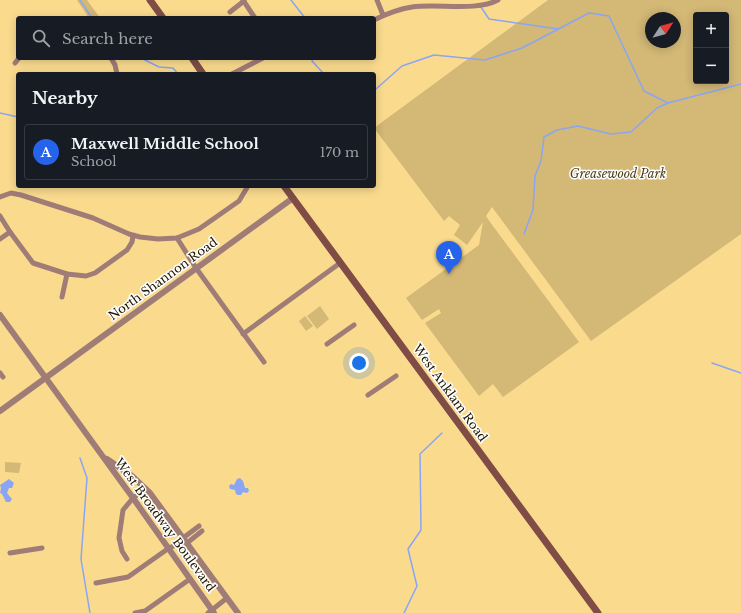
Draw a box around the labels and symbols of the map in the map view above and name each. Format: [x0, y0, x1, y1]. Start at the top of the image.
north arrow [645, 12, 681, 48]
park label: Greasewood Park [570, 166, 666, 181]
street label: North Shannon Road [105, 234, 220, 323]
pin: A [436, 241, 462, 274]
street label: West Anklam Road [409, 340, 491, 444]
your location [349, 353, 369, 373]
street label: West Broadway Boulevard [111, 454, 219, 594]

